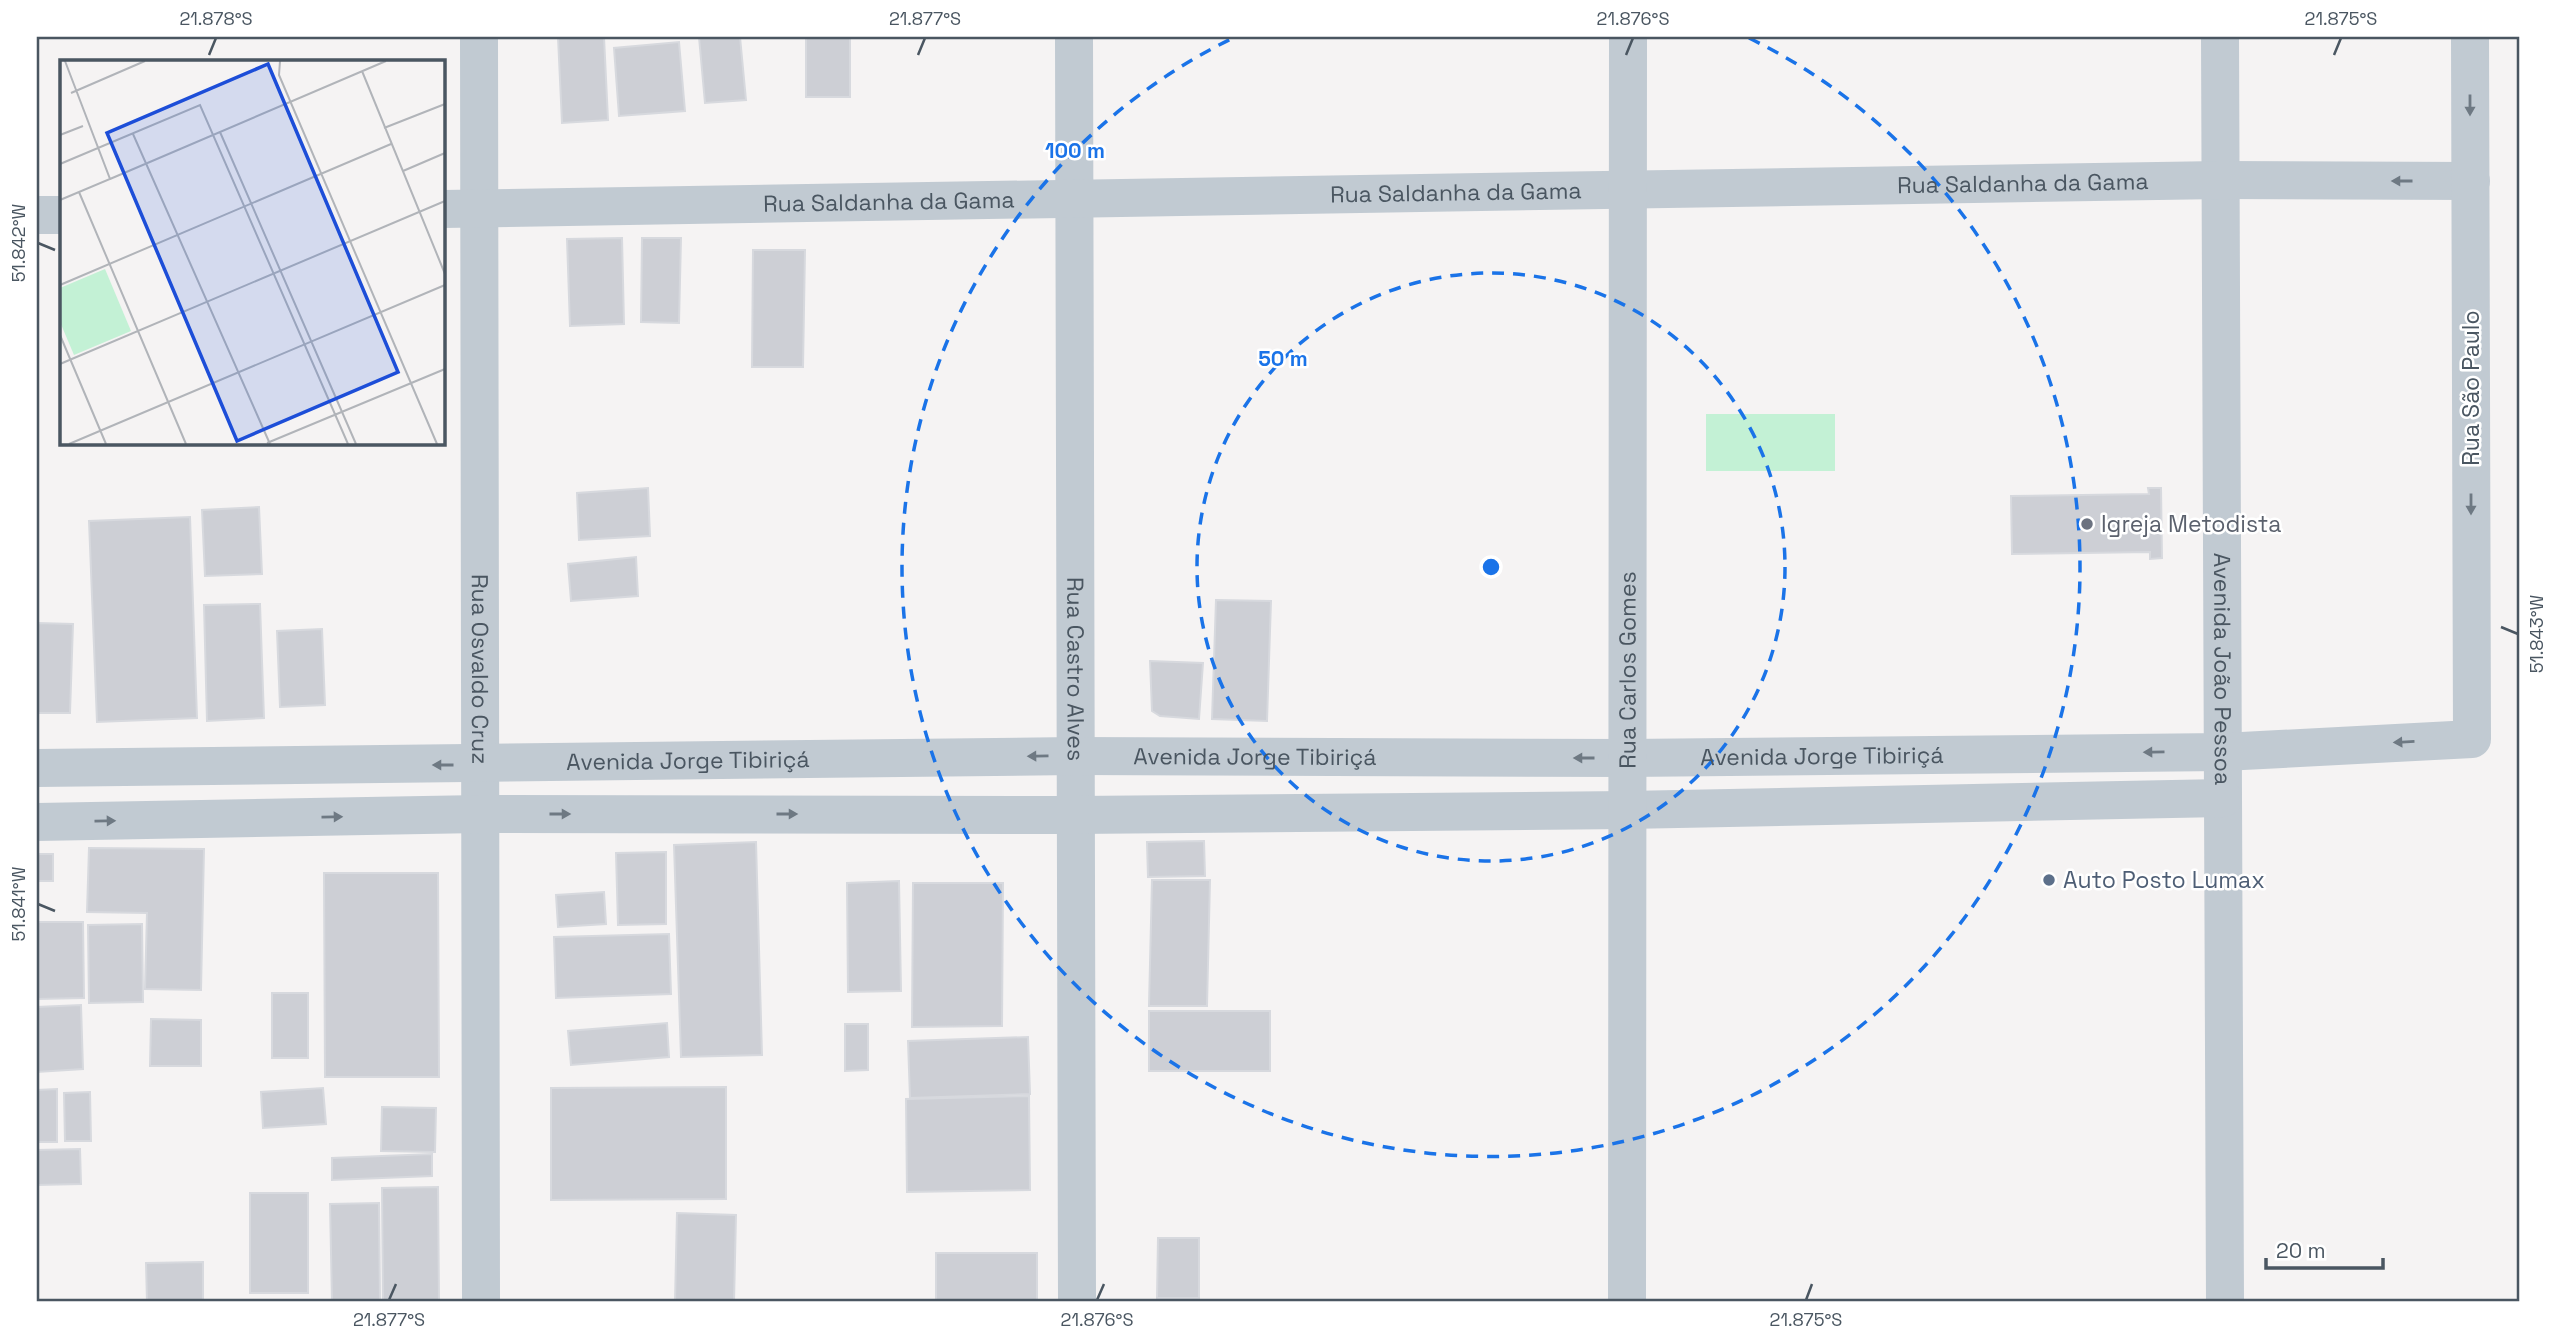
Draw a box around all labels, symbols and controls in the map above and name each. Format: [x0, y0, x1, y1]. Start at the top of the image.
text: 21.878°S [179, 7, 253, 30]
text: 21.877°S [889, 7, 961, 30]
text: 21.876°S [1597, 7, 1669, 30]
text: 21.875°S [2305, 7, 2377, 30]
inset map [60, 60, 444, 444]
one-way arrow [2464, 94, 2476, 116]
text: 100 m [1045, 137, 1105, 164]
street label: Rua Saldanha da Gama [1897, 166, 2149, 200]
street label: Rua Saldanha da Gama [1330, 175, 1582, 210]
one-way arrow [2391, 175, 2413, 187]
street label: Rua Saldanha da Gama [763, 185, 1015, 219]
text: 51.842°W [7, 203, 30, 282]
street label: Rua São Paulo [2456, 310, 2486, 466]
text: 50 m [1258, 345, 1308, 372]
one-way arrow [2465, 493, 2477, 515]
place label: Igreja Metodista [2101, 509, 2282, 539]
marker: Igreja Metodista [2079, 516, 2095, 532]
street label: Avenida João Pessoa [2207, 553, 2238, 785]
centre of rings [1479, 555, 1503, 579]
street label: Rua Carlos Gomes [1612, 571, 1643, 769]
street label: Rua Osvaldo Cruz [465, 574, 495, 764]
street label: Rua Castro Alves [1060, 577, 1091, 761]
text: 51.843°W [2525, 594, 2548, 673]
one-way arrow [2392, 737, 2414, 748]
street label: Avenida Jorge Tibiriçá [1700, 740, 1944, 772]
street label: Avenida Jorge Tibiriçá [1133, 741, 1377, 772]
street label: Avenida Jorge Tibiriçá [566, 744, 810, 777]
one-way arrow [2143, 747, 2165, 758]
one-way arrow [1027, 751, 1049, 762]
one-way arrow [1573, 752, 1595, 764]
one-way arrow [432, 759, 454, 771]
one-way arrow [549, 808, 571, 820]
one-way arrow [777, 808, 799, 820]
one-way arrow [322, 811, 344, 822]
one-way arrow [94, 815, 116, 827]
place label: Auto Posto Lumax [2063, 865, 2265, 895]
text: 51.841°W [7, 866, 30, 941]
marker: Auto Posto Lumax [2041, 872, 2057, 888]
scale bar [2266, 1227, 2383, 1271]
text: 20 m [2276, 1237, 2326, 1264]
text: 21.877°S [353, 1308, 425, 1331]
text: 21.876°S [1061, 1308, 1133, 1331]
text: 21.875°S [1770, 1308, 1842, 1331]

